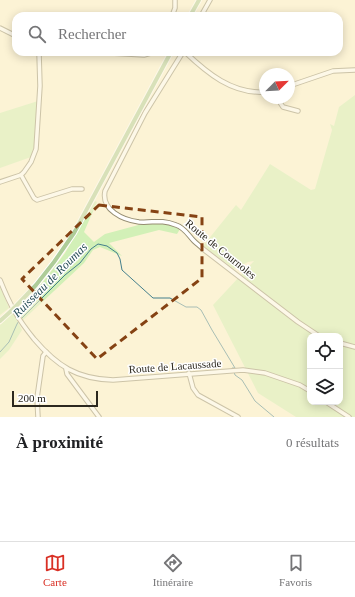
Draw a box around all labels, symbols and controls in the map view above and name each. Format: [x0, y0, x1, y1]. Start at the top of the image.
search box [12, 12, 343, 56]
icon: search [26, 23, 48, 45]
text: Rechercher [58, 26, 126, 42]
north arrow [259, 68, 295, 104]
street label: Route de Cournoles [183, 217, 259, 281]
water label: Ruisseau de Roumas [9, 240, 90, 321]
map controls [307, 333, 343, 405]
button: locate [307, 333, 343, 369]
street label: Route de Lacaussade [128, 357, 222, 375]
button: layers [307, 369, 343, 405]
scale bar [12, 389, 98, 408]
text: 200 m [18, 392, 46, 404]
text: À proximité [16, 433, 103, 452]
text: 0 résultats [286, 435, 339, 450]
tab: Carte [43, 552, 67, 588]
tab: Itinéraire [153, 552, 193, 588]
tab: Favoris [279, 552, 312, 588]

